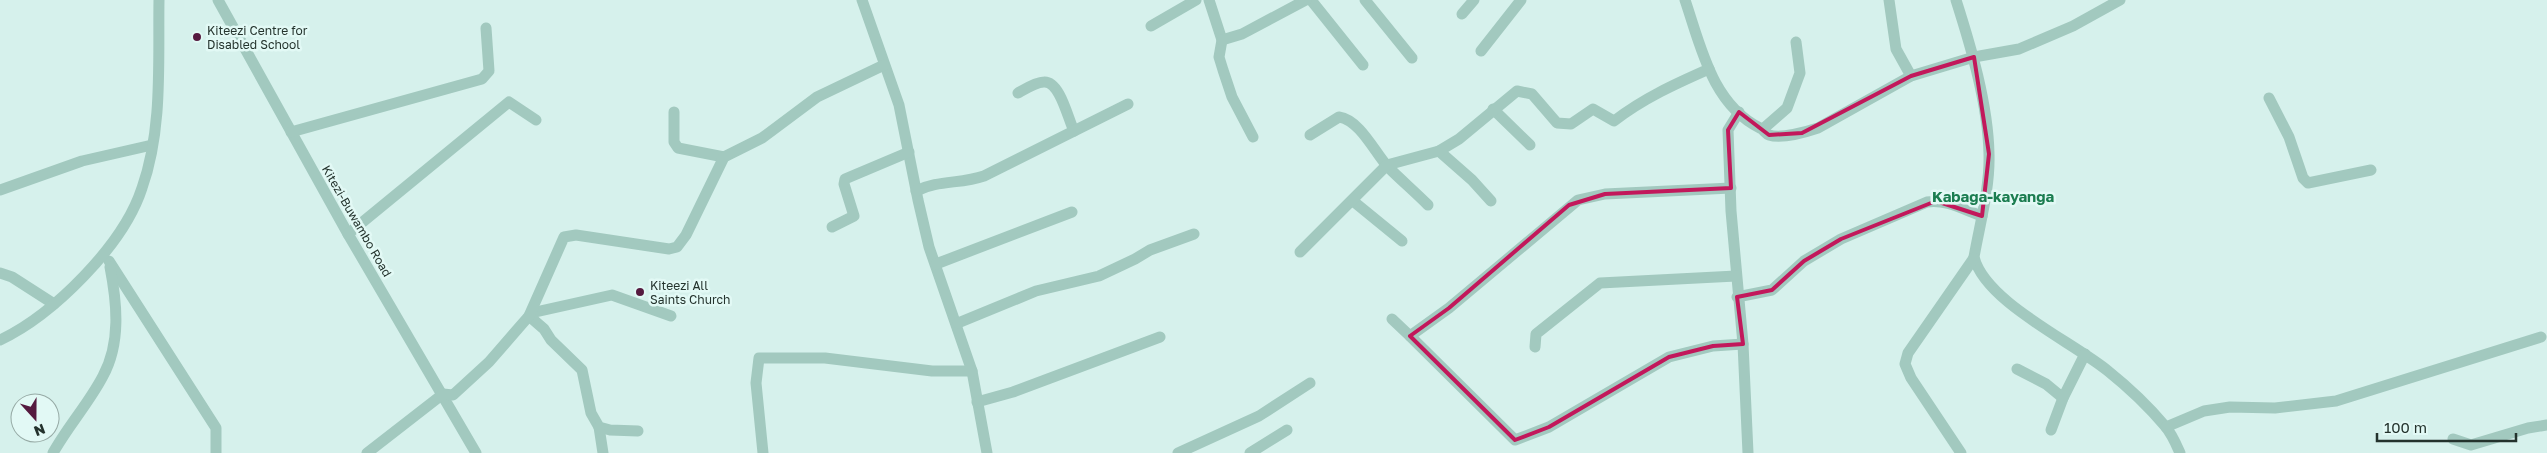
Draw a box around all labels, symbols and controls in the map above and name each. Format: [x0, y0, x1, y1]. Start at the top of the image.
place label: Kiteezi Centre for Disabled School [207, 23, 308, 52]
marker: Kiteezi Centre for Disabled School [191, 31, 203, 43]
street label: Kitezi-Buwambo Road [319, 163, 395, 279]
district label: Kabaga-kayanga [1932, 187, 2054, 205]
place label: Kiteezi All Saints Church [650, 278, 730, 307]
marker: Kiteezi All Saints Church [634, 286, 646, 298]
north arrow [10, 393, 60, 443]
scale bar [2377, 410, 2516, 442]
text: 100 m [2384, 418, 2427, 436]
text: N [32, 421, 48, 440]

